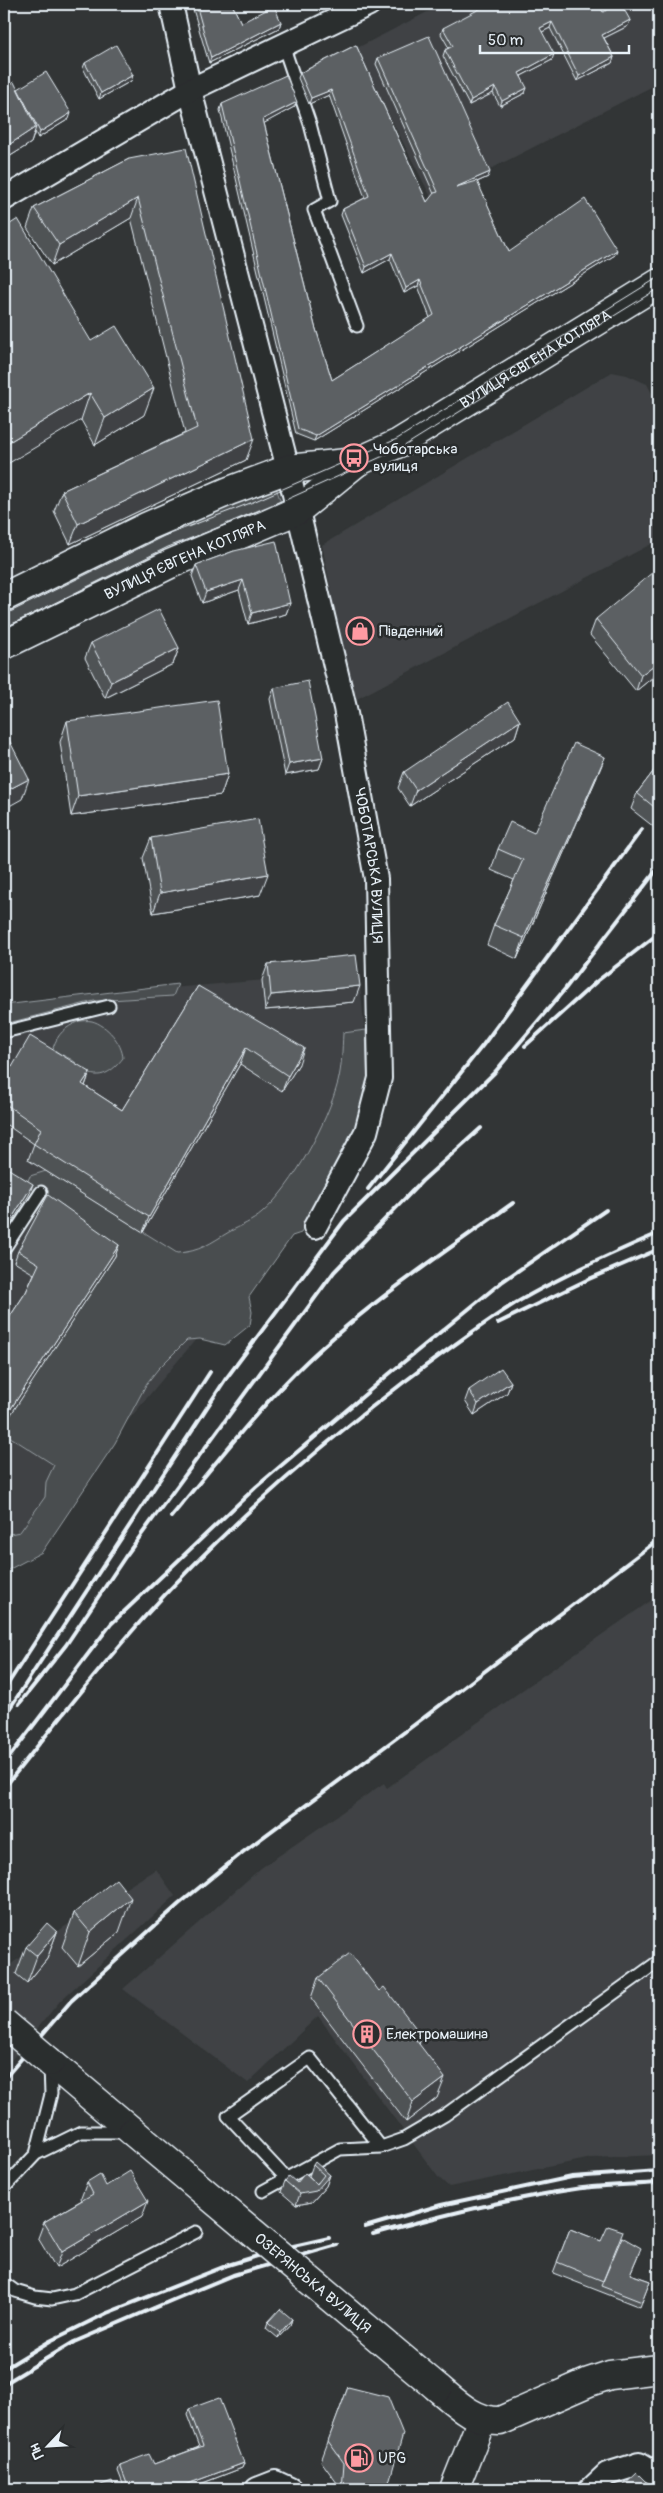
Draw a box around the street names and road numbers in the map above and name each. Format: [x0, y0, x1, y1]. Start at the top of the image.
street label: ВУЛИЦЯ ЄВГЕНА КОТЛЯРА [456, 305, 615, 413]
street label: ВУЛИЦЯ ЄВГЕНА КОТЛЯРА [101, 516, 269, 605]
street label: ЧОБОТАРСЬКА ВУЛИЦЯ [350, 786, 386, 944]
street label: ОЗЕРЯНСЬКА ВУЛИЦЯ [250, 2229, 375, 2338]

